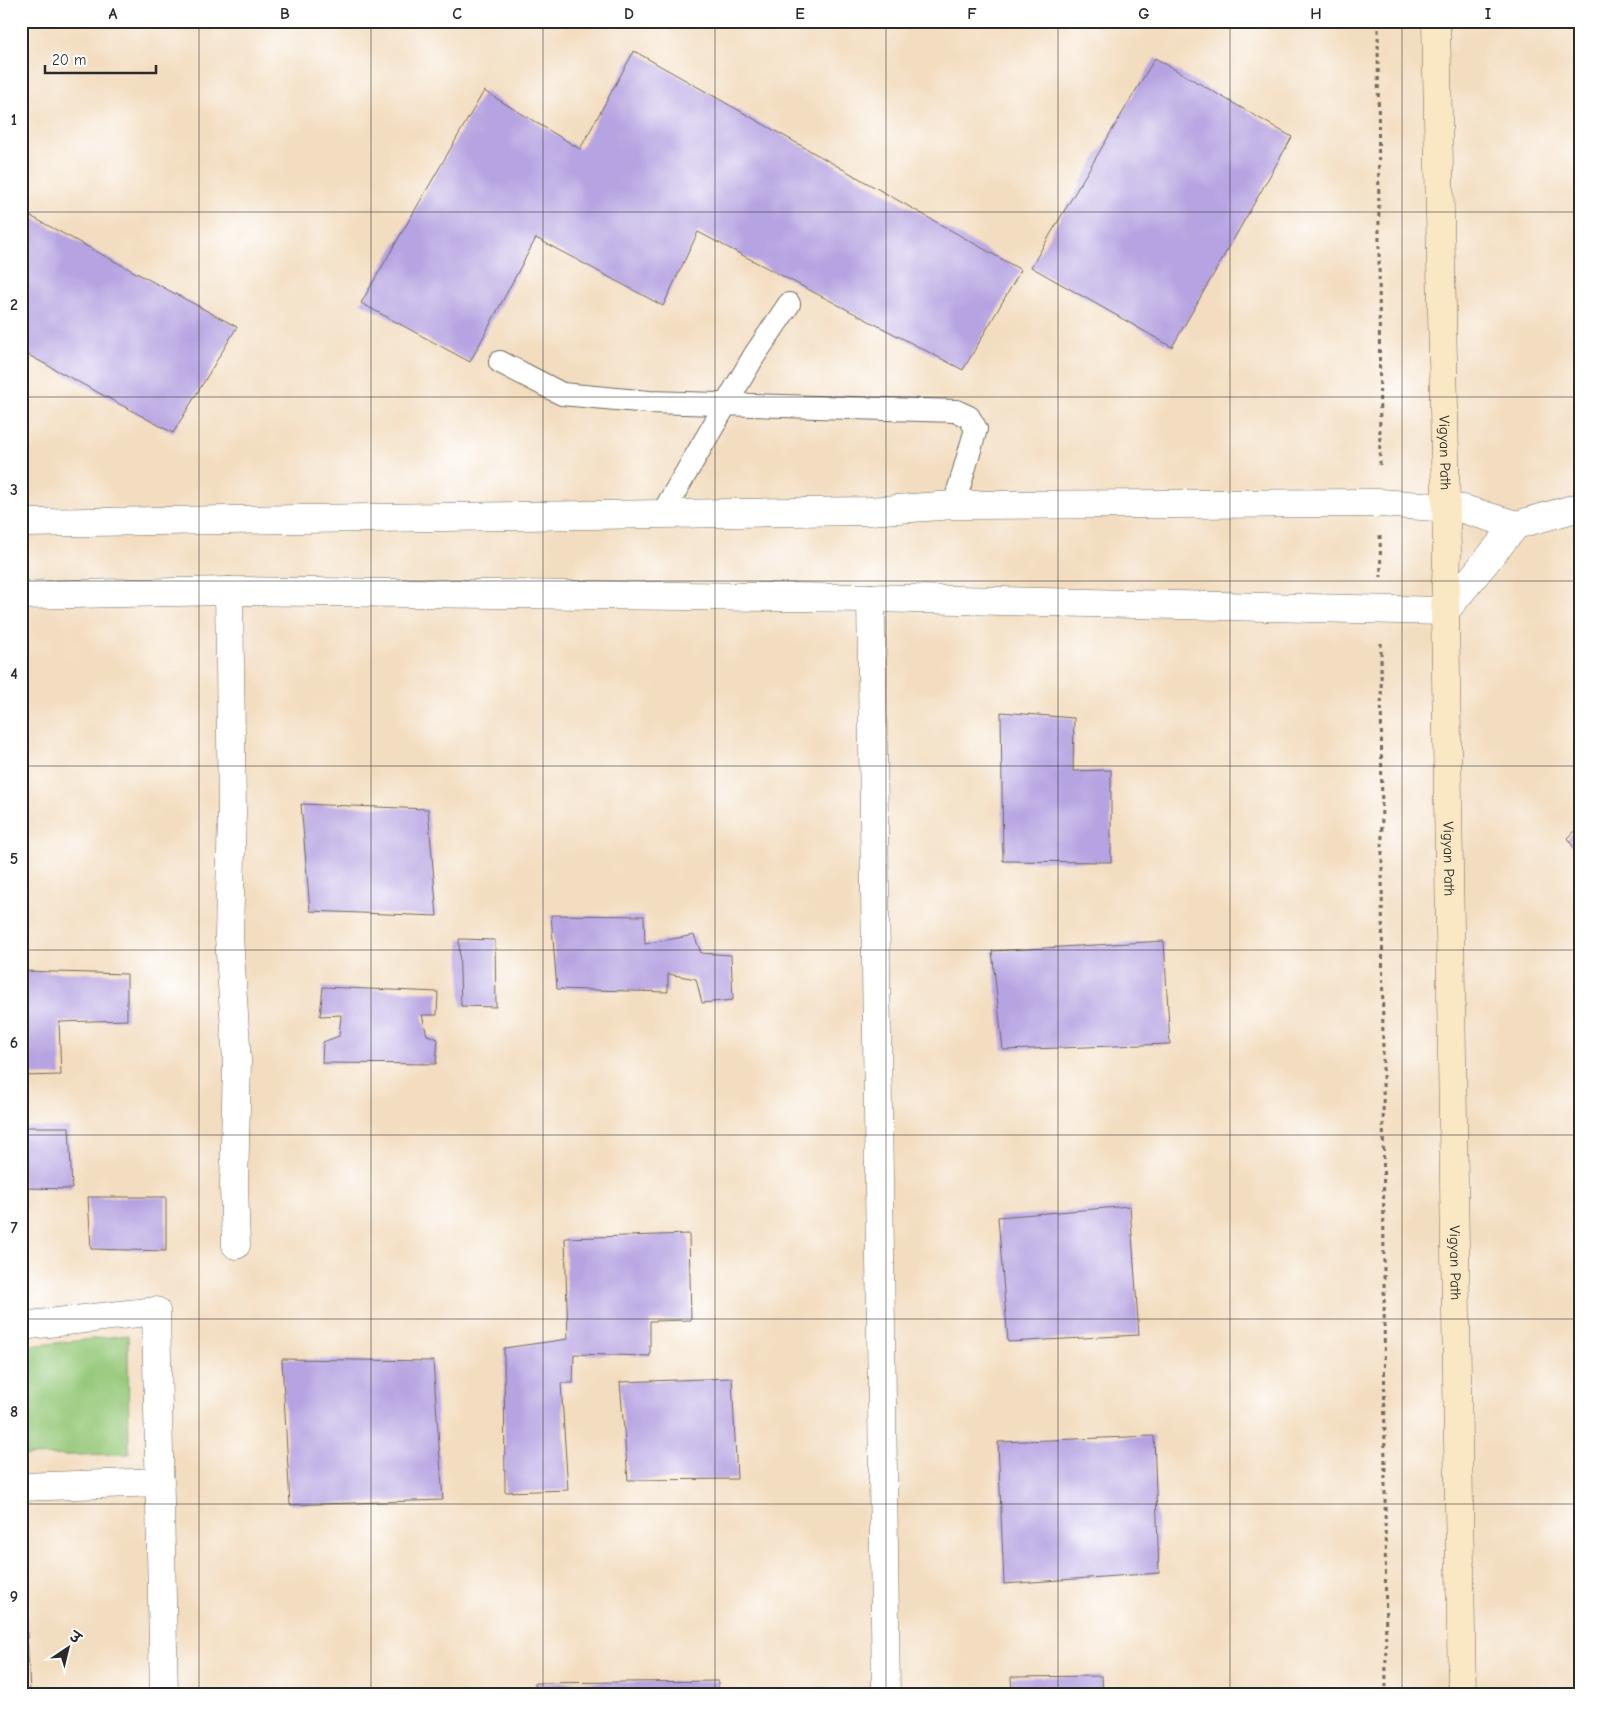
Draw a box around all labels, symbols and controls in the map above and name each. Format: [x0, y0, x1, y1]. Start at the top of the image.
text: A [109, 5, 118, 23]
text: B [280, 5, 290, 23]
text: C [452, 5, 462, 23]
text: D [624, 5, 634, 23]
text: E [795, 5, 805, 23]
text: F [967, 5, 977, 23]
text: G [1138, 5, 1150, 23]
text: H [1310, 5, 1322, 23]
text: I [1485, 5, 1491, 23]
scale bar [45, 42, 156, 74]
text: 20 m [52, 51, 86, 69]
text: 1 [11, 111, 17, 129]
text: 2 [10, 296, 18, 314]
street label: Vigyan Path [1435, 415, 1455, 490]
text: 3 [10, 481, 18, 499]
text: 4 [10, 665, 18, 683]
street label: Vigyan Path [1439, 821, 1458, 896]
text: 5 [10, 850, 18, 868]
text: 6 [10, 1034, 18, 1052]
text: 7 [10, 1219, 18, 1237]
street label: Vigyan Path [1446, 1225, 1465, 1300]
text: 8 [10, 1403, 18, 1421]
text: 9 [10, 1588, 18, 1606]
north arrow [42, 1624, 92, 1674]
text: उ [65, 1627, 85, 1648]

